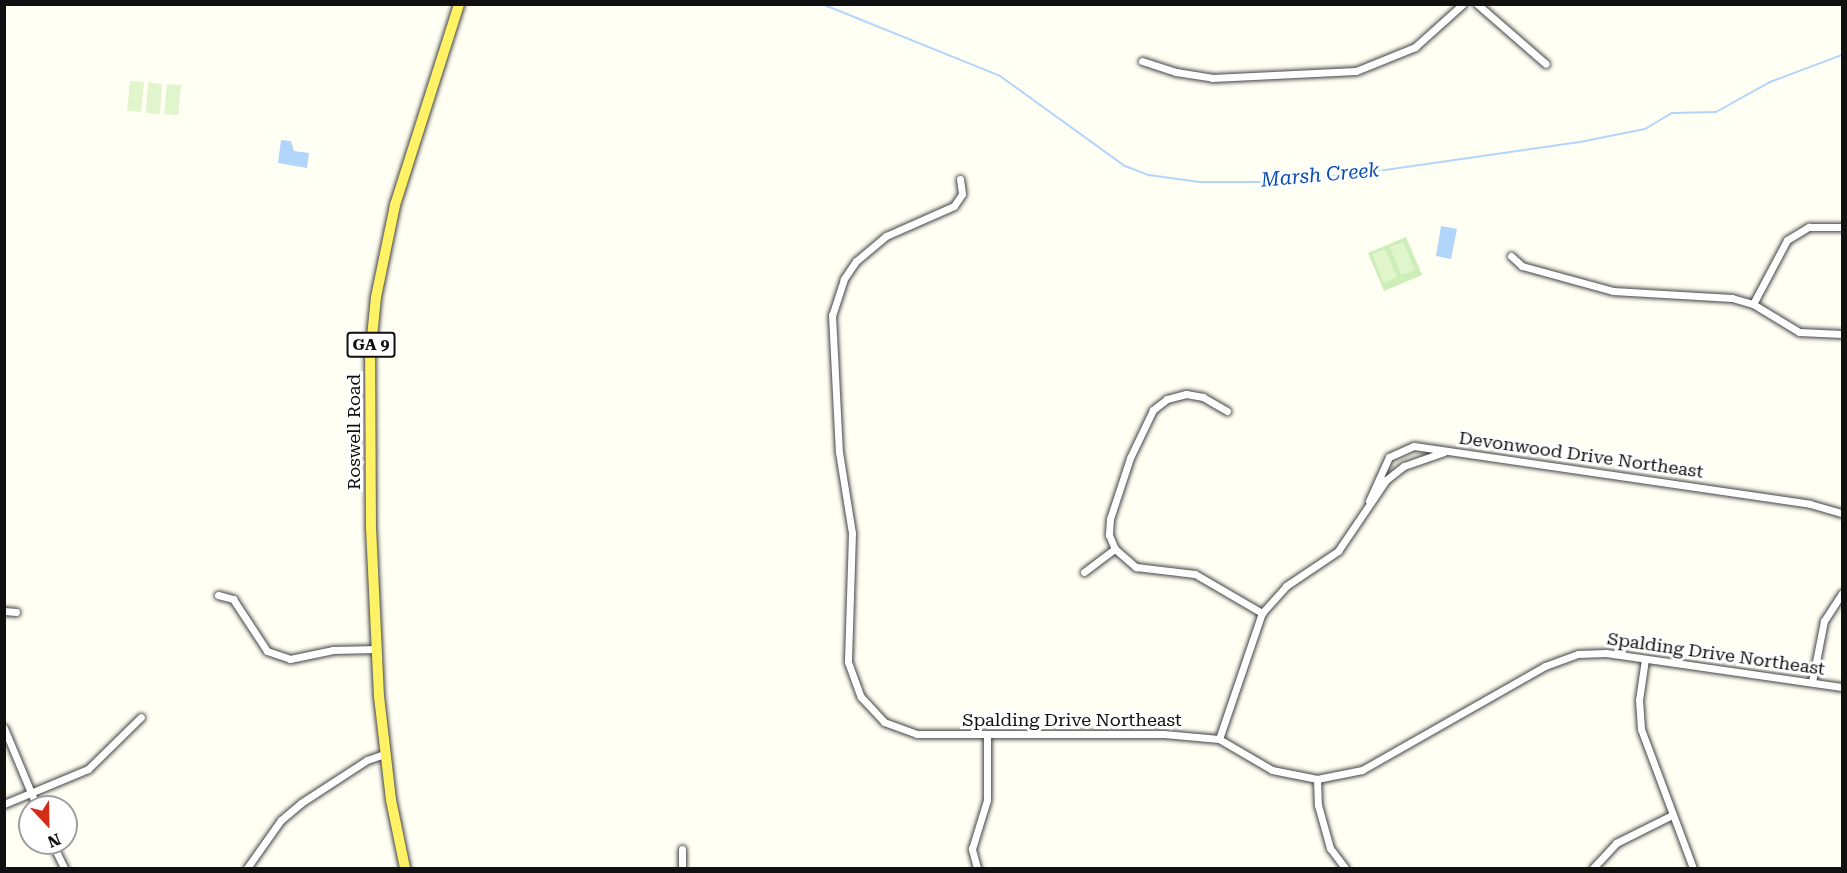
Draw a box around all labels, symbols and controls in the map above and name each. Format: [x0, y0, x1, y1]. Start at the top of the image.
water label: Marsh Creek [1260, 158, 1380, 192]
road number: GA 9 [346, 332, 397, 358]
street label: Roswell Road [343, 374, 365, 490]
street label: Devonwood Drive Northeast [1457, 427, 1705, 483]
street label: Spalding Drive Northeast [1606, 628, 1826, 680]
street label: Spalding Drive Northeast [962, 709, 1182, 731]
north arrow [18, 795, 78, 855]
text: N [45, 829, 63, 851]

